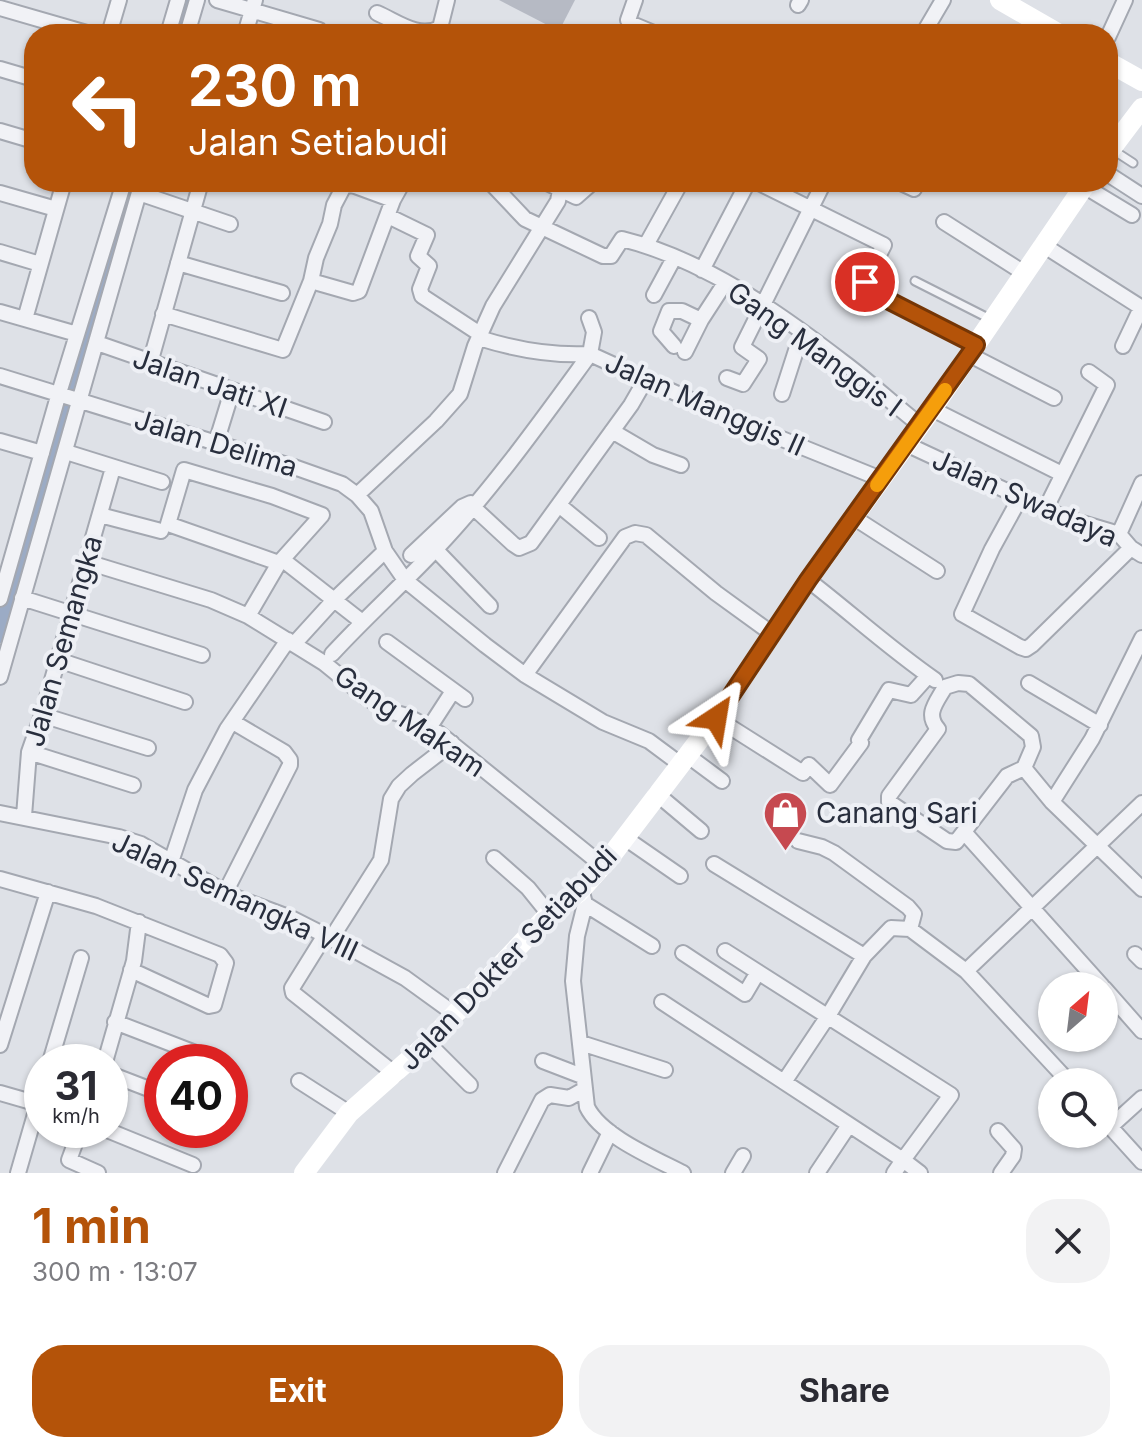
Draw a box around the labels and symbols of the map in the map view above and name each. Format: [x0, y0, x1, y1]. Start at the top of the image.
pin [831, 248, 899, 316]
street label: Gang Manggis I [721, 274, 909, 424]
street label: Jalan Jati XI [128, 341, 292, 425]
street label: Jalan Manggis II [600, 345, 810, 463]
street label: Jalan Delima [130, 402, 302, 484]
street label: Jalan Swadaya [927, 442, 1123, 554]
street label: Jalan Semangka [17, 532, 109, 750]
street label: Gang Makam [328, 658, 492, 784]
position arrow [674, 676, 758, 760]
shop icon: Canang Sari [761, 789, 809, 852]
place label: Canang Sari [816, 796, 977, 830]
street label: Jalan Semangka VIII [106, 824, 364, 968]
street label: Jalan Dokter Setiabudi [392, 839, 624, 1077]
north arrow [1038, 972, 1118, 1052]
speed limit sign: 40 [144, 1044, 248, 1148]

